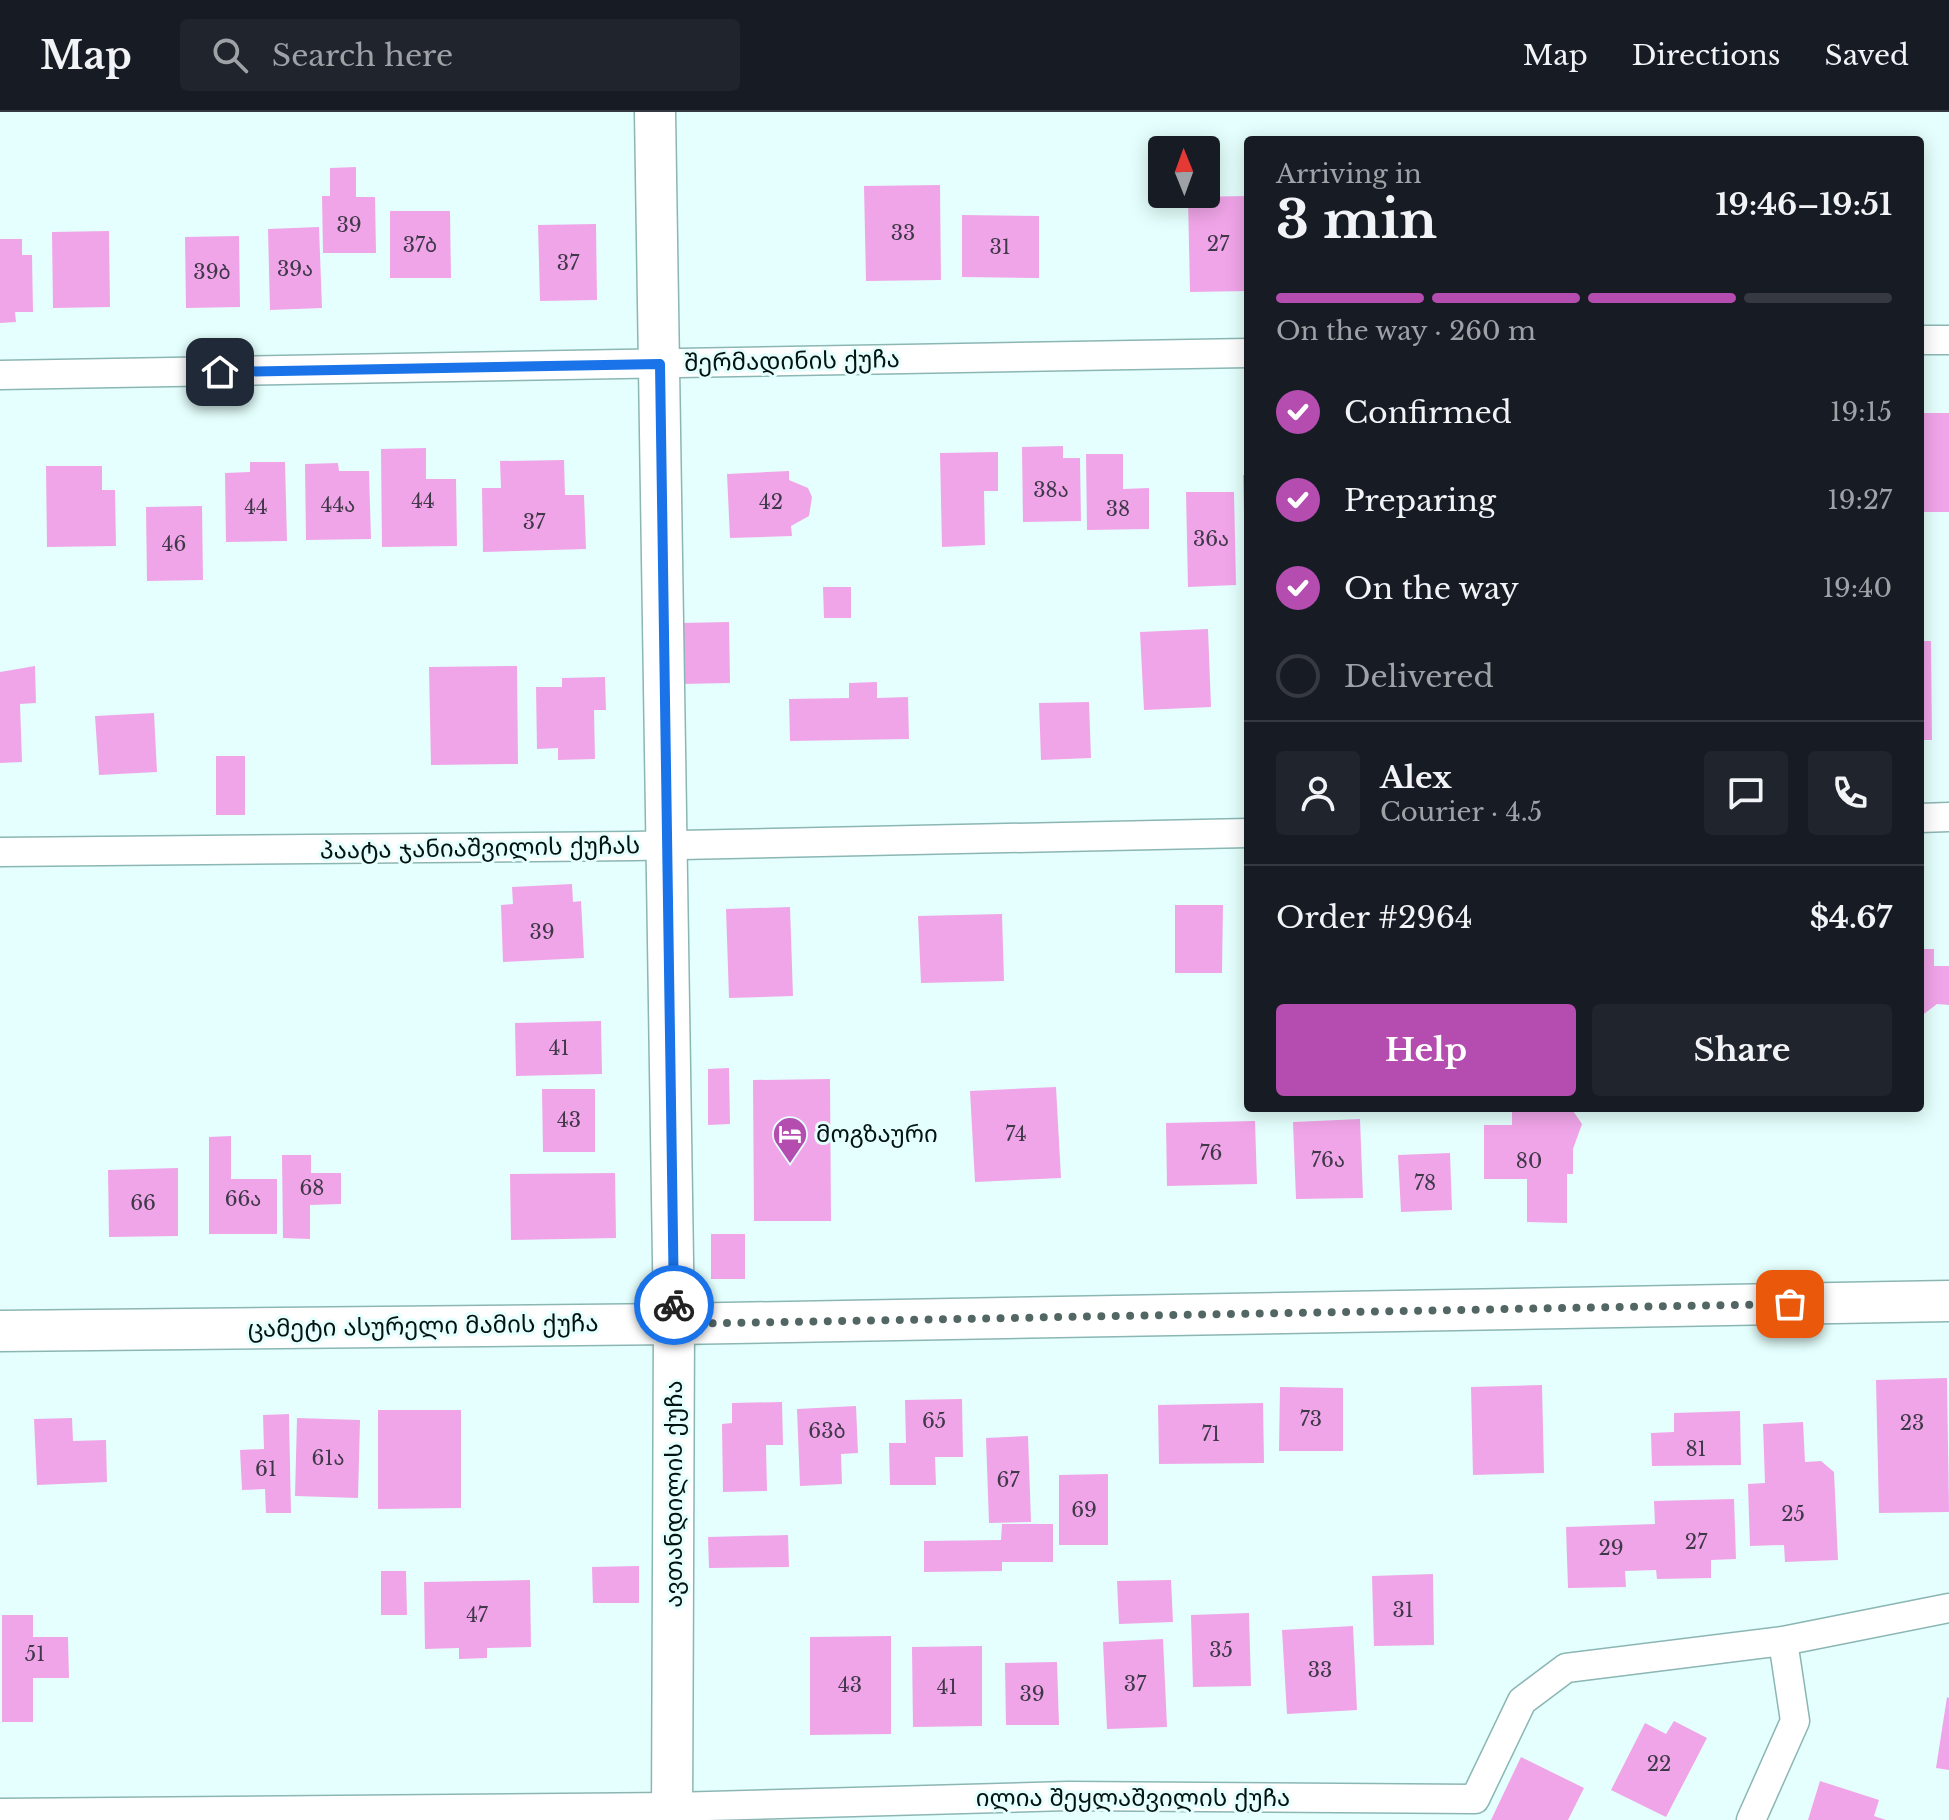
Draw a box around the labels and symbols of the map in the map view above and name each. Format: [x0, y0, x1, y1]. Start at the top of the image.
north arrow [1148, 136, 1220, 208]
house number: 39 [336, 213, 362, 237]
house number: 33 [891, 221, 915, 245]
house number: 27 [1207, 232, 1230, 256]
house number: 37ბ [403, 233, 437, 257]
house number: 31 [989, 235, 1011, 259]
house number: 37 [557, 251, 580, 275]
house number: 39ა [277, 257, 313, 281]
house number: 39ბ [193, 260, 231, 284]
pin [186, 338, 254, 406]
street label: შერმადინის ქუჩა [684, 344, 900, 377]
house number: 38ა [1033, 478, 1069, 502]
house number: 44 [411, 489, 435, 513]
house number: 42 [759, 490, 783, 514]
house number: 44ა [321, 493, 355, 517]
house number: 44 [244, 495, 268, 519]
house number: 38 [1106, 497, 1130, 521]
house number: 37 [523, 510, 546, 534]
house number: 36ა [1193, 527, 1229, 551]
house number: 46 [162, 532, 186, 556]
street label: პაატა ჯანიაშვილის ქუჩას [320, 830, 640, 865]
house number: 39 [529, 920, 555, 944]
house number: 41 [549, 1036, 569, 1060]
house number: 43 [557, 1108, 581, 1132]
hotel icon: მოგზაური [771, 1115, 809, 1165]
place label: მოგზაური [816, 1119, 938, 1148]
house number: 74 [1005, 1122, 1027, 1146]
house number: 76 [1200, 1141, 1222, 1165]
house number: 76ა [1311, 1148, 1345, 1172]
house number: 80 [1516, 1149, 1542, 1173]
house number: 78 [1414, 1171, 1436, 1195]
house number: 68 [300, 1176, 324, 1200]
house number: 66ა [225, 1187, 261, 1211]
house number: 66 [130, 1191, 156, 1215]
courier [634, 1265, 714, 1345]
pin [1756, 1270, 1824, 1338]
street label: ცამეტი ასურელი მამის ქუჩა [247, 1308, 599, 1343]
street label: ავთანდილის ქუჩა [659, 1380, 688, 1608]
house number: 73 [1300, 1407, 1322, 1431]
house number: 65 [922, 1409, 946, 1433]
house number: 23 [1900, 1411, 1924, 1435]
house number: 63ბ [808, 1419, 846, 1443]
house number: 71 [1202, 1422, 1220, 1446]
house number: 81 [1685, 1437, 1707, 1461]
house number: 61ა [312, 1446, 344, 1470]
house number: 61 [255, 1457, 277, 1481]
house number: 67 [997, 1468, 1020, 1492]
house number: 69 [1071, 1498, 1097, 1522]
house number: 25 [1781, 1502, 1805, 1526]
house number: 27 [1685, 1530, 1708, 1554]
house number: 29 [1598, 1536, 1624, 1560]
house number: 31 [1392, 1598, 1414, 1622]
house number: 47 [466, 1603, 489, 1627]
house number: 35 [1209, 1638, 1233, 1662]
house number: 51 [25, 1642, 45, 1666]
house number: 33 [1308, 1658, 1332, 1682]
house number: 37 [1124, 1672, 1147, 1696]
house number: 43 [838, 1673, 862, 1697]
house number: 41 [937, 1675, 957, 1699]
house number: 39 [1019, 1682, 1045, 1706]
house number: 22 [1647, 1752, 1671, 1776]
street label: ილია შეყლაშვილის ქუჩა [976, 1783, 1290, 1812]

